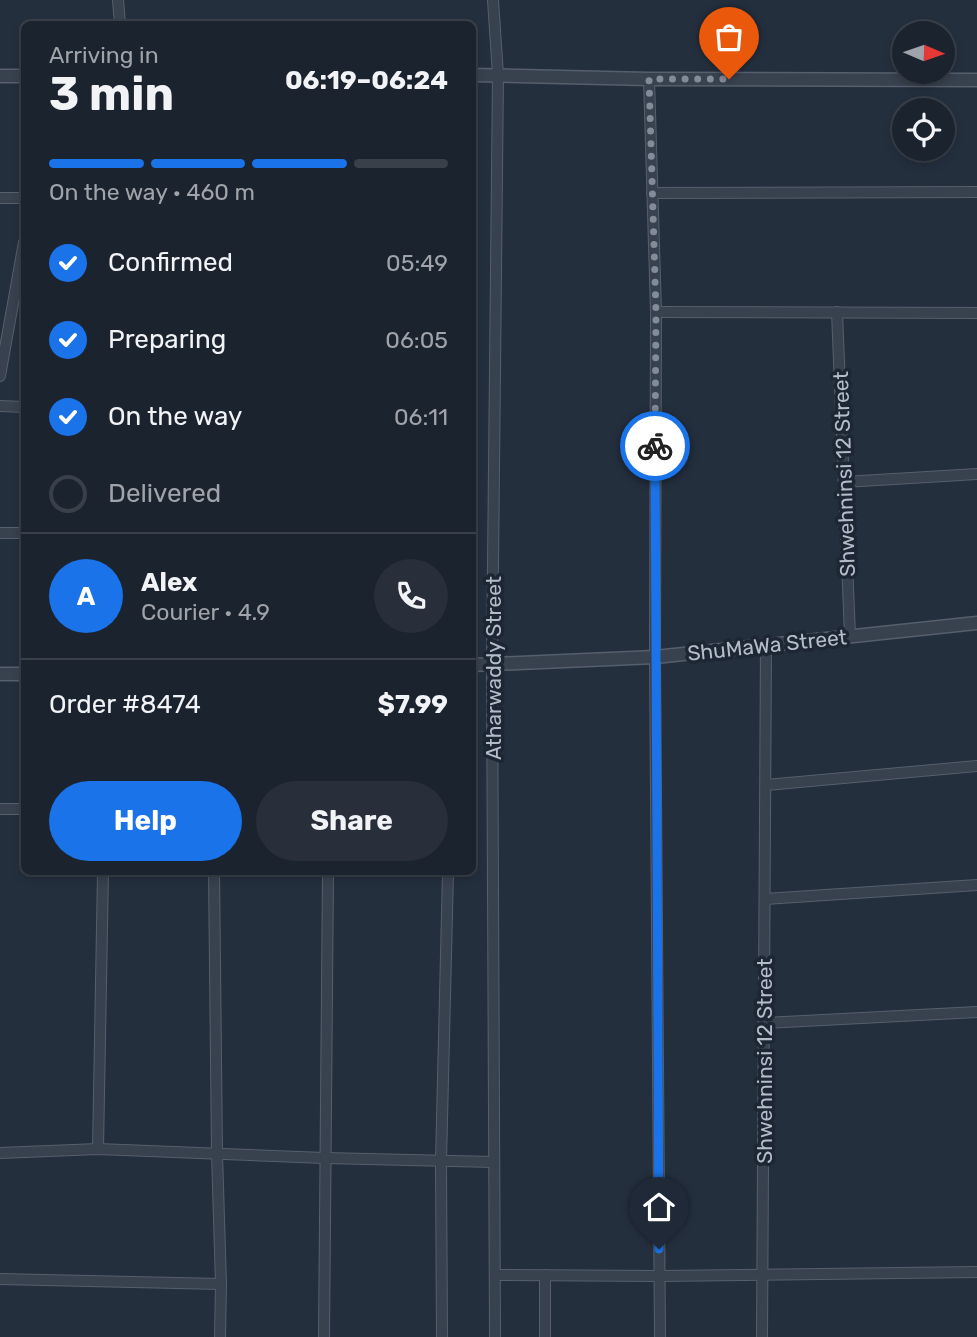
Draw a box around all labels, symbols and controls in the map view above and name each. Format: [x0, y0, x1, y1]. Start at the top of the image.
pin [699, 7, 759, 79]
icon: bag [710, 18, 748, 56]
north arrow [892, 21, 956, 84]
map controls [892, 21, 955, 161]
text: Arriving in [49, 41, 159, 69]
text: 06:19–06:24 [285, 65, 448, 96]
text: 3 min [49, 67, 174, 122]
button: locate [892, 98, 955, 161]
text: On the way · 460 m [49, 178, 255, 206]
icon: check [49, 244, 87, 282]
text: Confirmed [108, 247, 233, 278]
text: 05:49 [386, 249, 448, 277]
icon: check [49, 321, 87, 359]
text: Preparing [108, 324, 226, 355]
text: 06:05 [385, 326, 448, 354]
street label: Shwehninsi 12 Street [828, 371, 860, 577]
icon: check [49, 398, 87, 436]
text: On the way [108, 401, 242, 432]
text: 06:11 [394, 403, 448, 431]
courier [620, 411, 690, 481]
icon: bike [636, 427, 674, 465]
text: Delivered [108, 478, 221, 509]
button: phone [374, 559, 448, 633]
text: Alex [141, 567, 197, 598]
street label: Atharwaddy Street [481, 576, 506, 760]
text: A [77, 581, 95, 612]
text: Courier · 4.9 [141, 598, 270, 626]
street label: ShuMaWa Street [686, 624, 848, 666]
text: Order #8474 [49, 689, 201, 720]
text: $7.99 [378, 689, 448, 720]
button: Help [49, 781, 242, 861]
button: Share [256, 781, 448, 861]
street label: Shwehninsi 12 Street [752, 958, 777, 1164]
pin [629, 1177, 689, 1249]
icon: home [640, 1188, 678, 1226]

